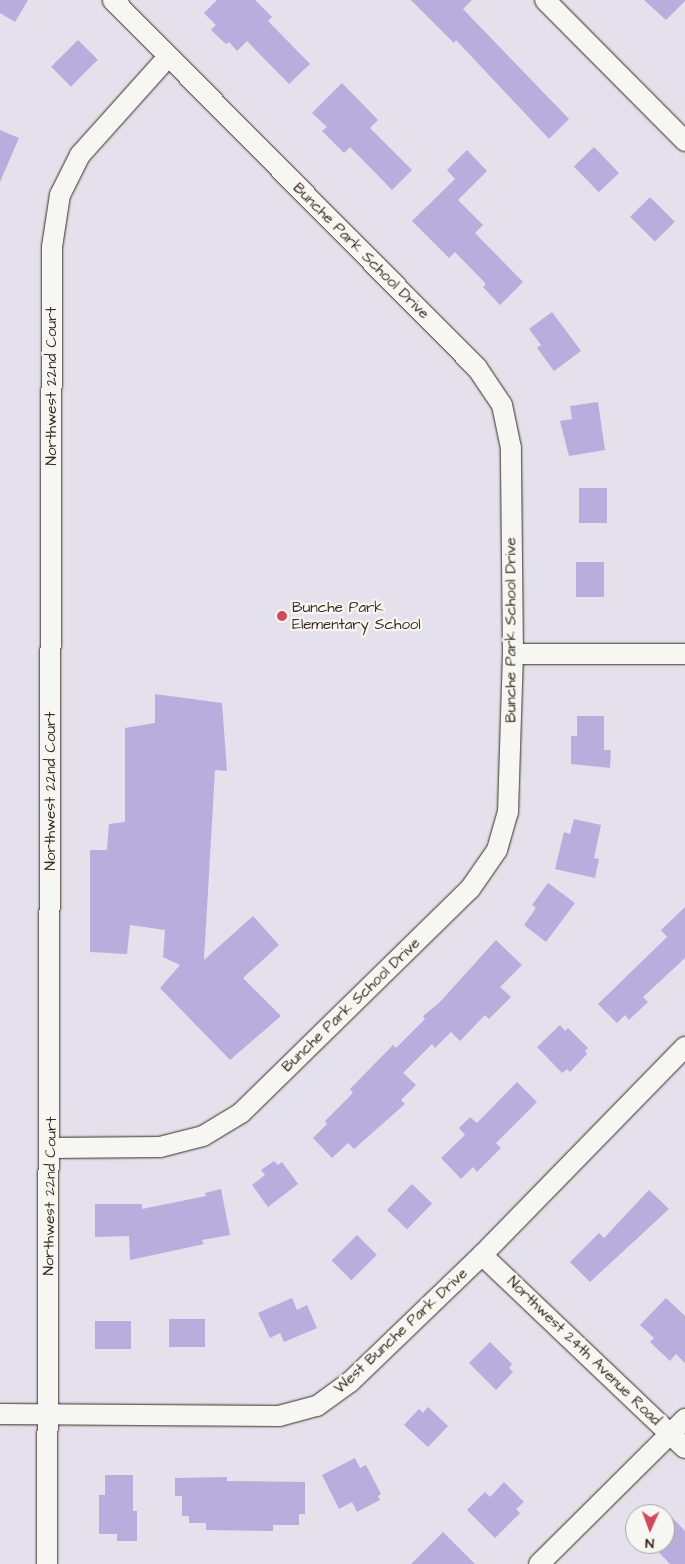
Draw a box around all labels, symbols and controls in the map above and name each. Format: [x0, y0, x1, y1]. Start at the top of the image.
street label: Bunche Park School Drive [289, 179, 433, 323]
street label: Northwest 22nd Court [43, 307, 61, 465]
street label: Bunche Park School Drive [502, 537, 520, 723]
place label: Bunche Park Elementary School [292, 598, 421, 633]
marker: Bunche Park Elementary School [276, 610, 288, 622]
street label: Northwest 22nd Court [42, 712, 60, 870]
street label: Bunche Park School Drive [278, 934, 424, 1076]
street label: Northwest 22nd Court [40, 1116, 60, 1276]
street label: West Bunche Park Drive [331, 1265, 471, 1397]
street label: Northwest 24th Avenue Road [503, 1273, 665, 1429]
north arrow [625, 1504, 675, 1554]
text: N [645, 1533, 654, 1553]

